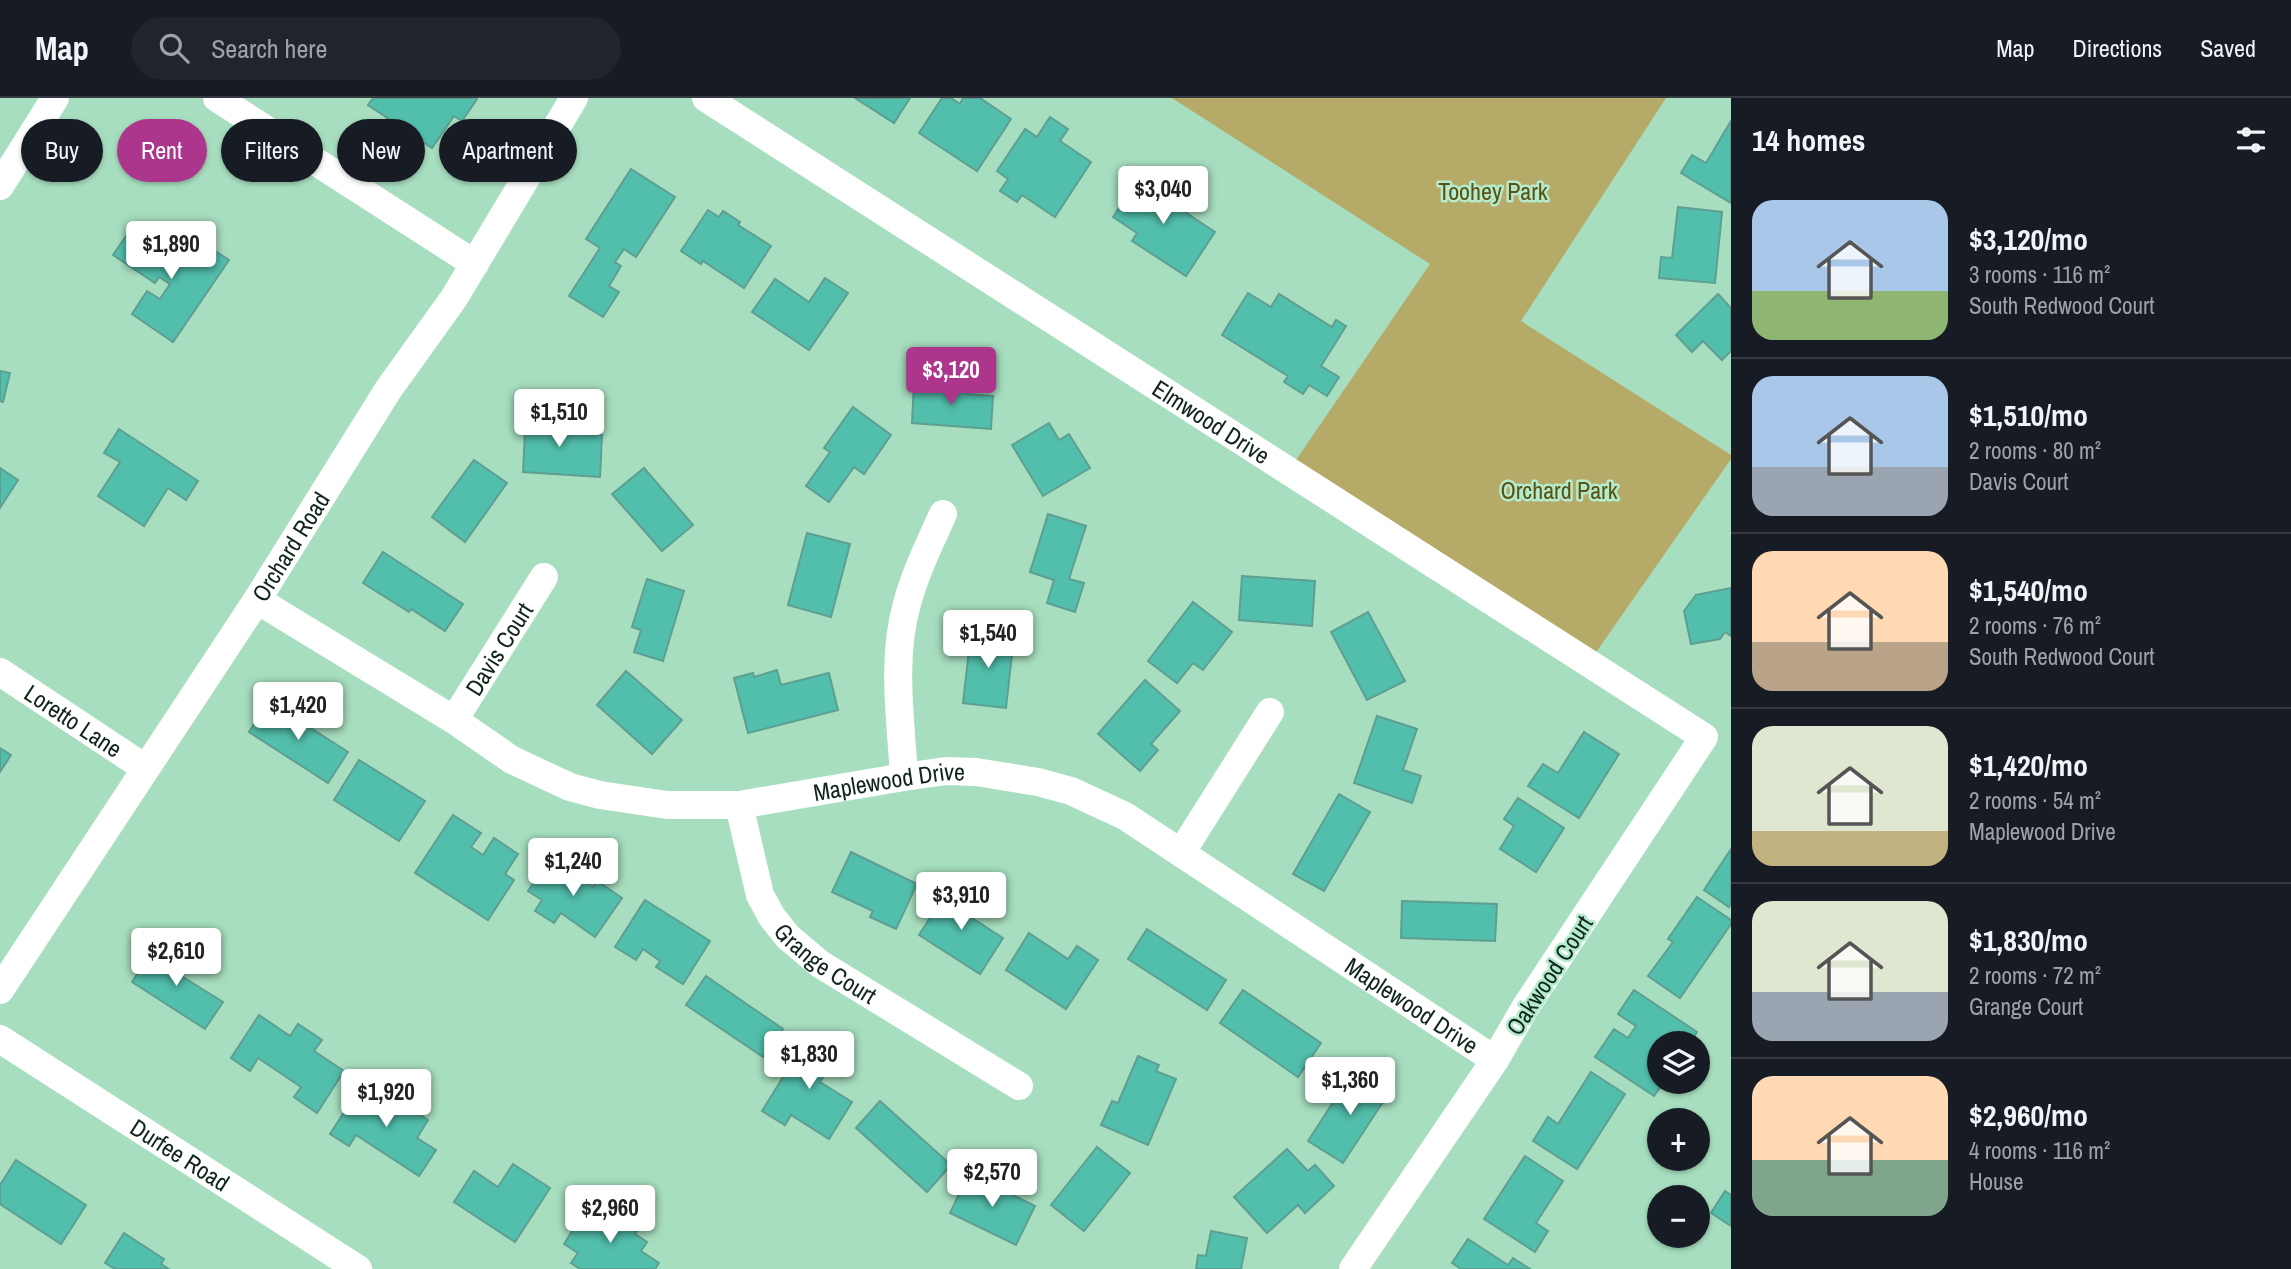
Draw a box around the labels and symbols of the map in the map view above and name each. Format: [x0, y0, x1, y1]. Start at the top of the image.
pin: $3,040 [1106, 166, 1220, 226]
park label: Toohey Park [1438, 175, 1548, 207]
pin: $1,890 [114, 222, 228, 281]
pin: $3,120 [894, 348, 1008, 407]
street label: Elmwood Drive [1146, 372, 1276, 471]
pin: $1,510 [502, 390, 616, 449]
park label: Orchard Park [1500, 474, 1618, 506]
street label: Orchard Road [244, 486, 337, 608]
street label: Davis Court [458, 596, 540, 701]
pin: $1,540 [931, 610, 1045, 670]
street label: Loretto Lane [18, 677, 128, 764]
pin: $1,420 [241, 682, 355, 742]
street label: Maplewood Drive [811, 755, 965, 808]
pin: $1,240 [516, 838, 630, 898]
pin: $3,910 [904, 872, 1018, 932]
street label: Oakwood Court [1498, 909, 1600, 1041]
street label: Grange Court [767, 916, 883, 1011]
pin: $2,610 [119, 928, 233, 988]
street label: Maplewood Drive [1339, 950, 1485, 1061]
pin: $1,830 [752, 1032, 866, 1091]
pin: $1,360 [1293, 1058, 1407, 1117]
pin: $1,920 [329, 1070, 443, 1129]
street label: Durfee Road [124, 1111, 236, 1198]
pin: $2,570 [935, 1150, 1049, 1209]
pin: $2,960 [553, 1186, 667, 1245]

